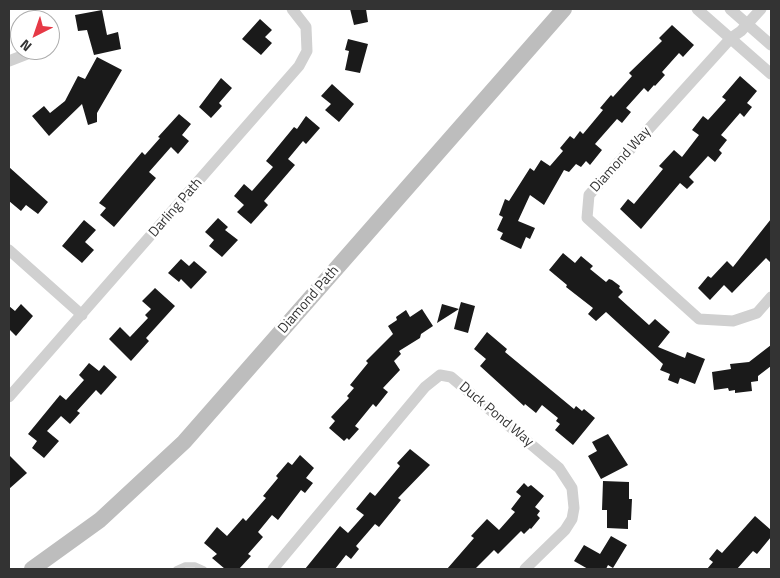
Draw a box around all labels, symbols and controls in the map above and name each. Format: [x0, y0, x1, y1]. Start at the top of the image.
north arrow [10, 10, 60, 60]
text: N [15, 35, 36, 57]
street label: Diamond Way [587, 124, 655, 196]
street label: Darling Path [146, 175, 206, 241]
street label: Diamond Path [275, 263, 343, 337]
street label: Duck Pond Way [455, 379, 537, 451]

